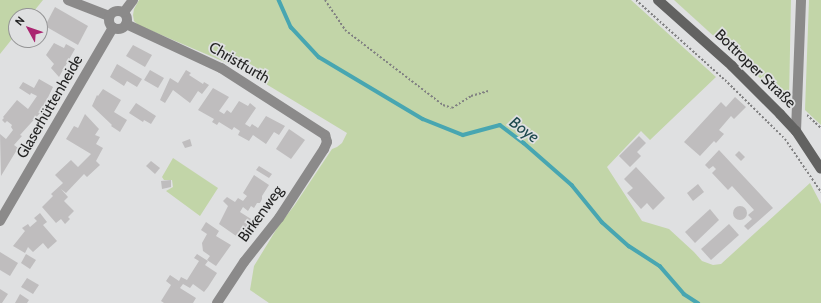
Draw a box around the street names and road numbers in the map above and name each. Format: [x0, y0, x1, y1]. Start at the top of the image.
street label: Bottroper Straße [711, 26, 799, 112]
street label: Christfurth [205, 38, 273, 88]
street label: Glaserhüttenheide [13, 52, 87, 162]
street label: Birkenweg [235, 182, 287, 246]

